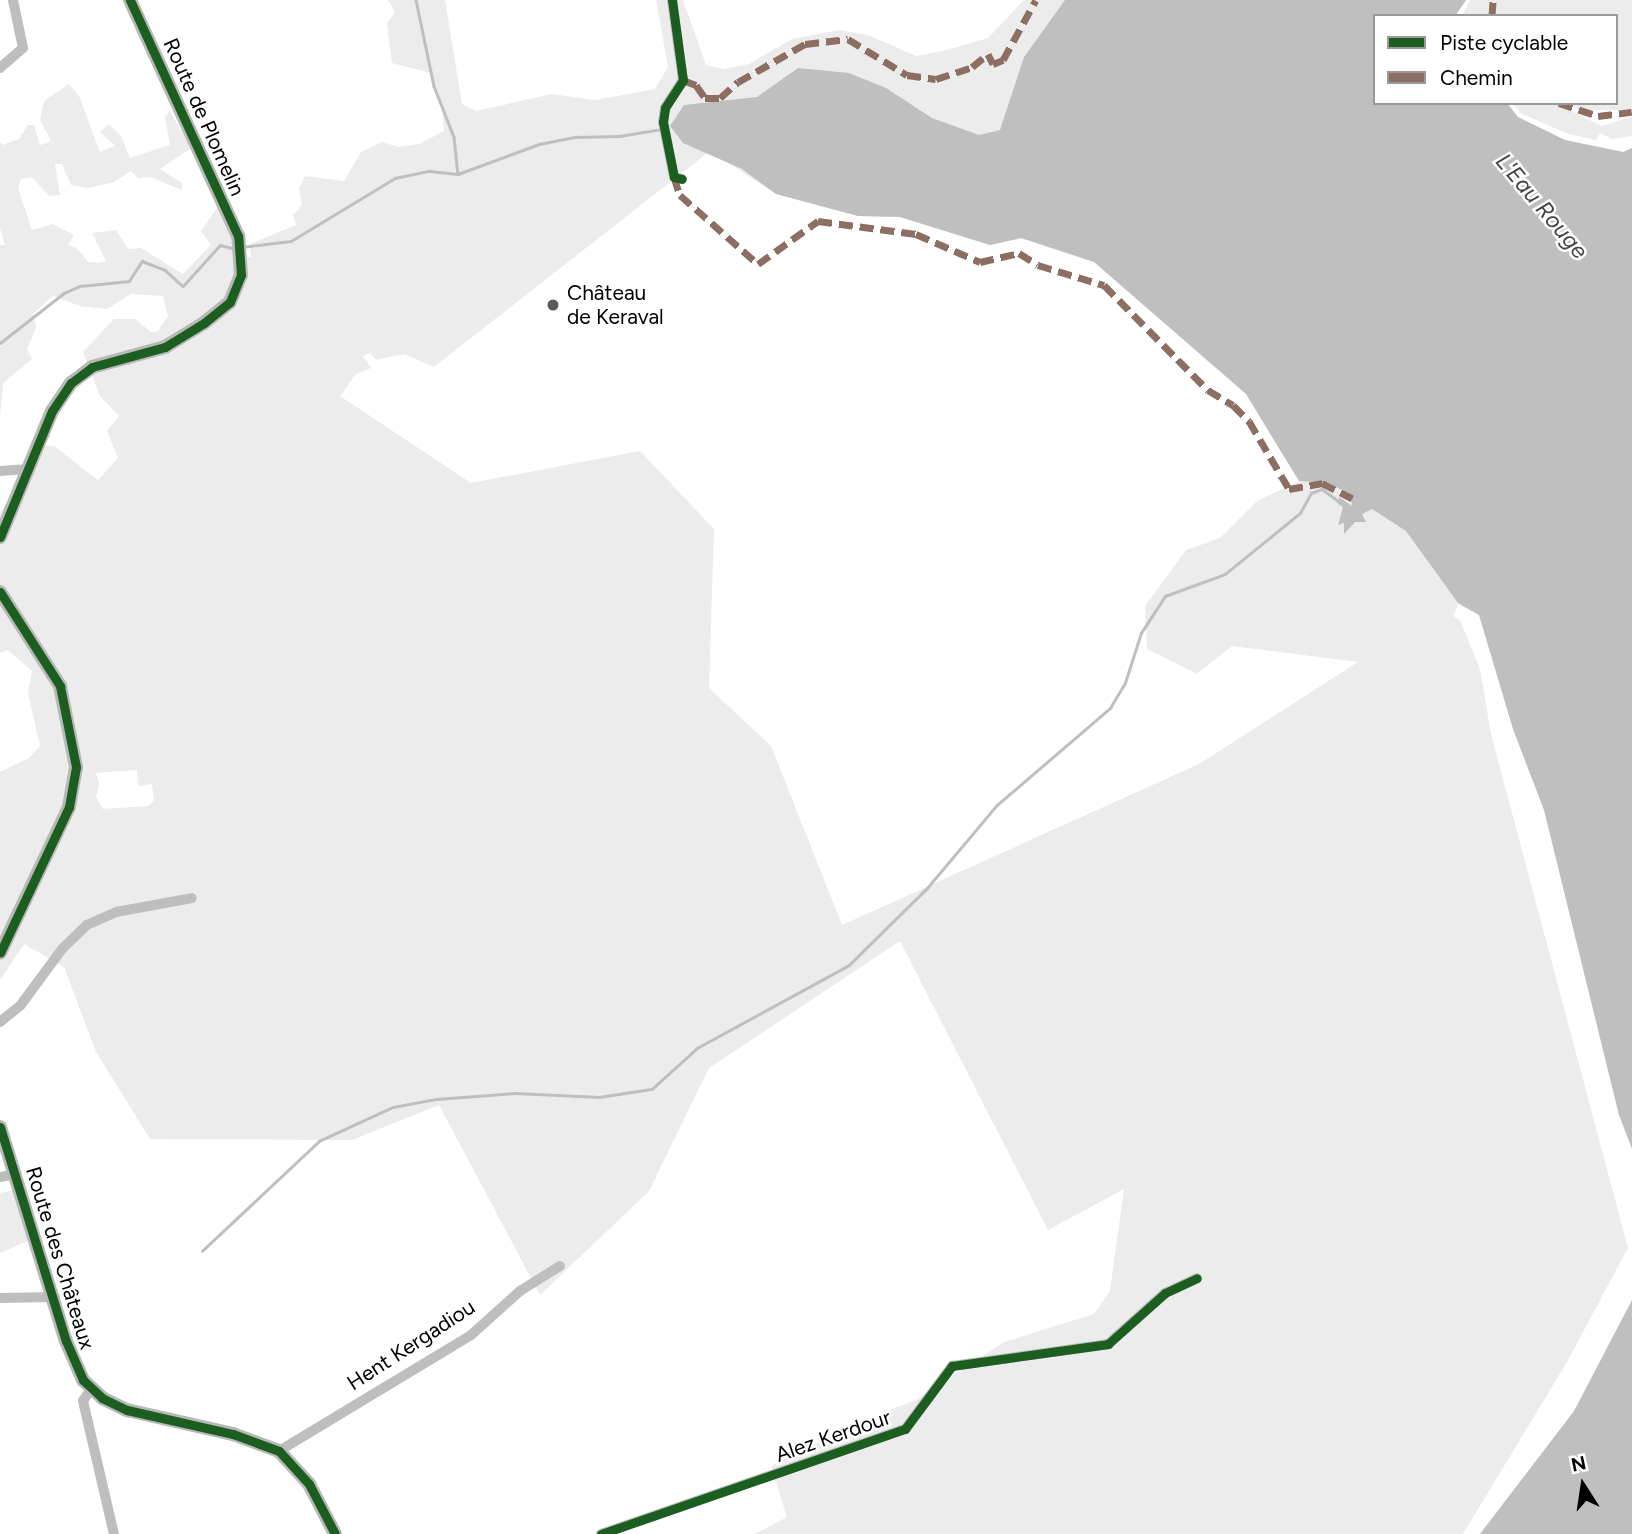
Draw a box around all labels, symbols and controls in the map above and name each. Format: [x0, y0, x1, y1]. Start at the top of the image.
legend [1373, 14, 1618, 105]
text: Piste cyclable [1440, 30, 1568, 55]
street label: Route de Plomelin [158, 34, 250, 200]
text: Chemin [1440, 65, 1513, 90]
water label: L'Eau Rouge [1490, 148, 1594, 264]
place label: Château de Keraval [567, 280, 664, 330]
marker: Château de Keraval [545, 297, 561, 313]
street label: Route des Châteaux [20, 1164, 100, 1352]
street label: Hent Kergadiou [342, 1294, 480, 1396]
street label: Alez Kerdour [772, 1405, 894, 1467]
north arrow [1548, 1450, 1618, 1520]
text: N [1569, 1451, 1588, 1477]

